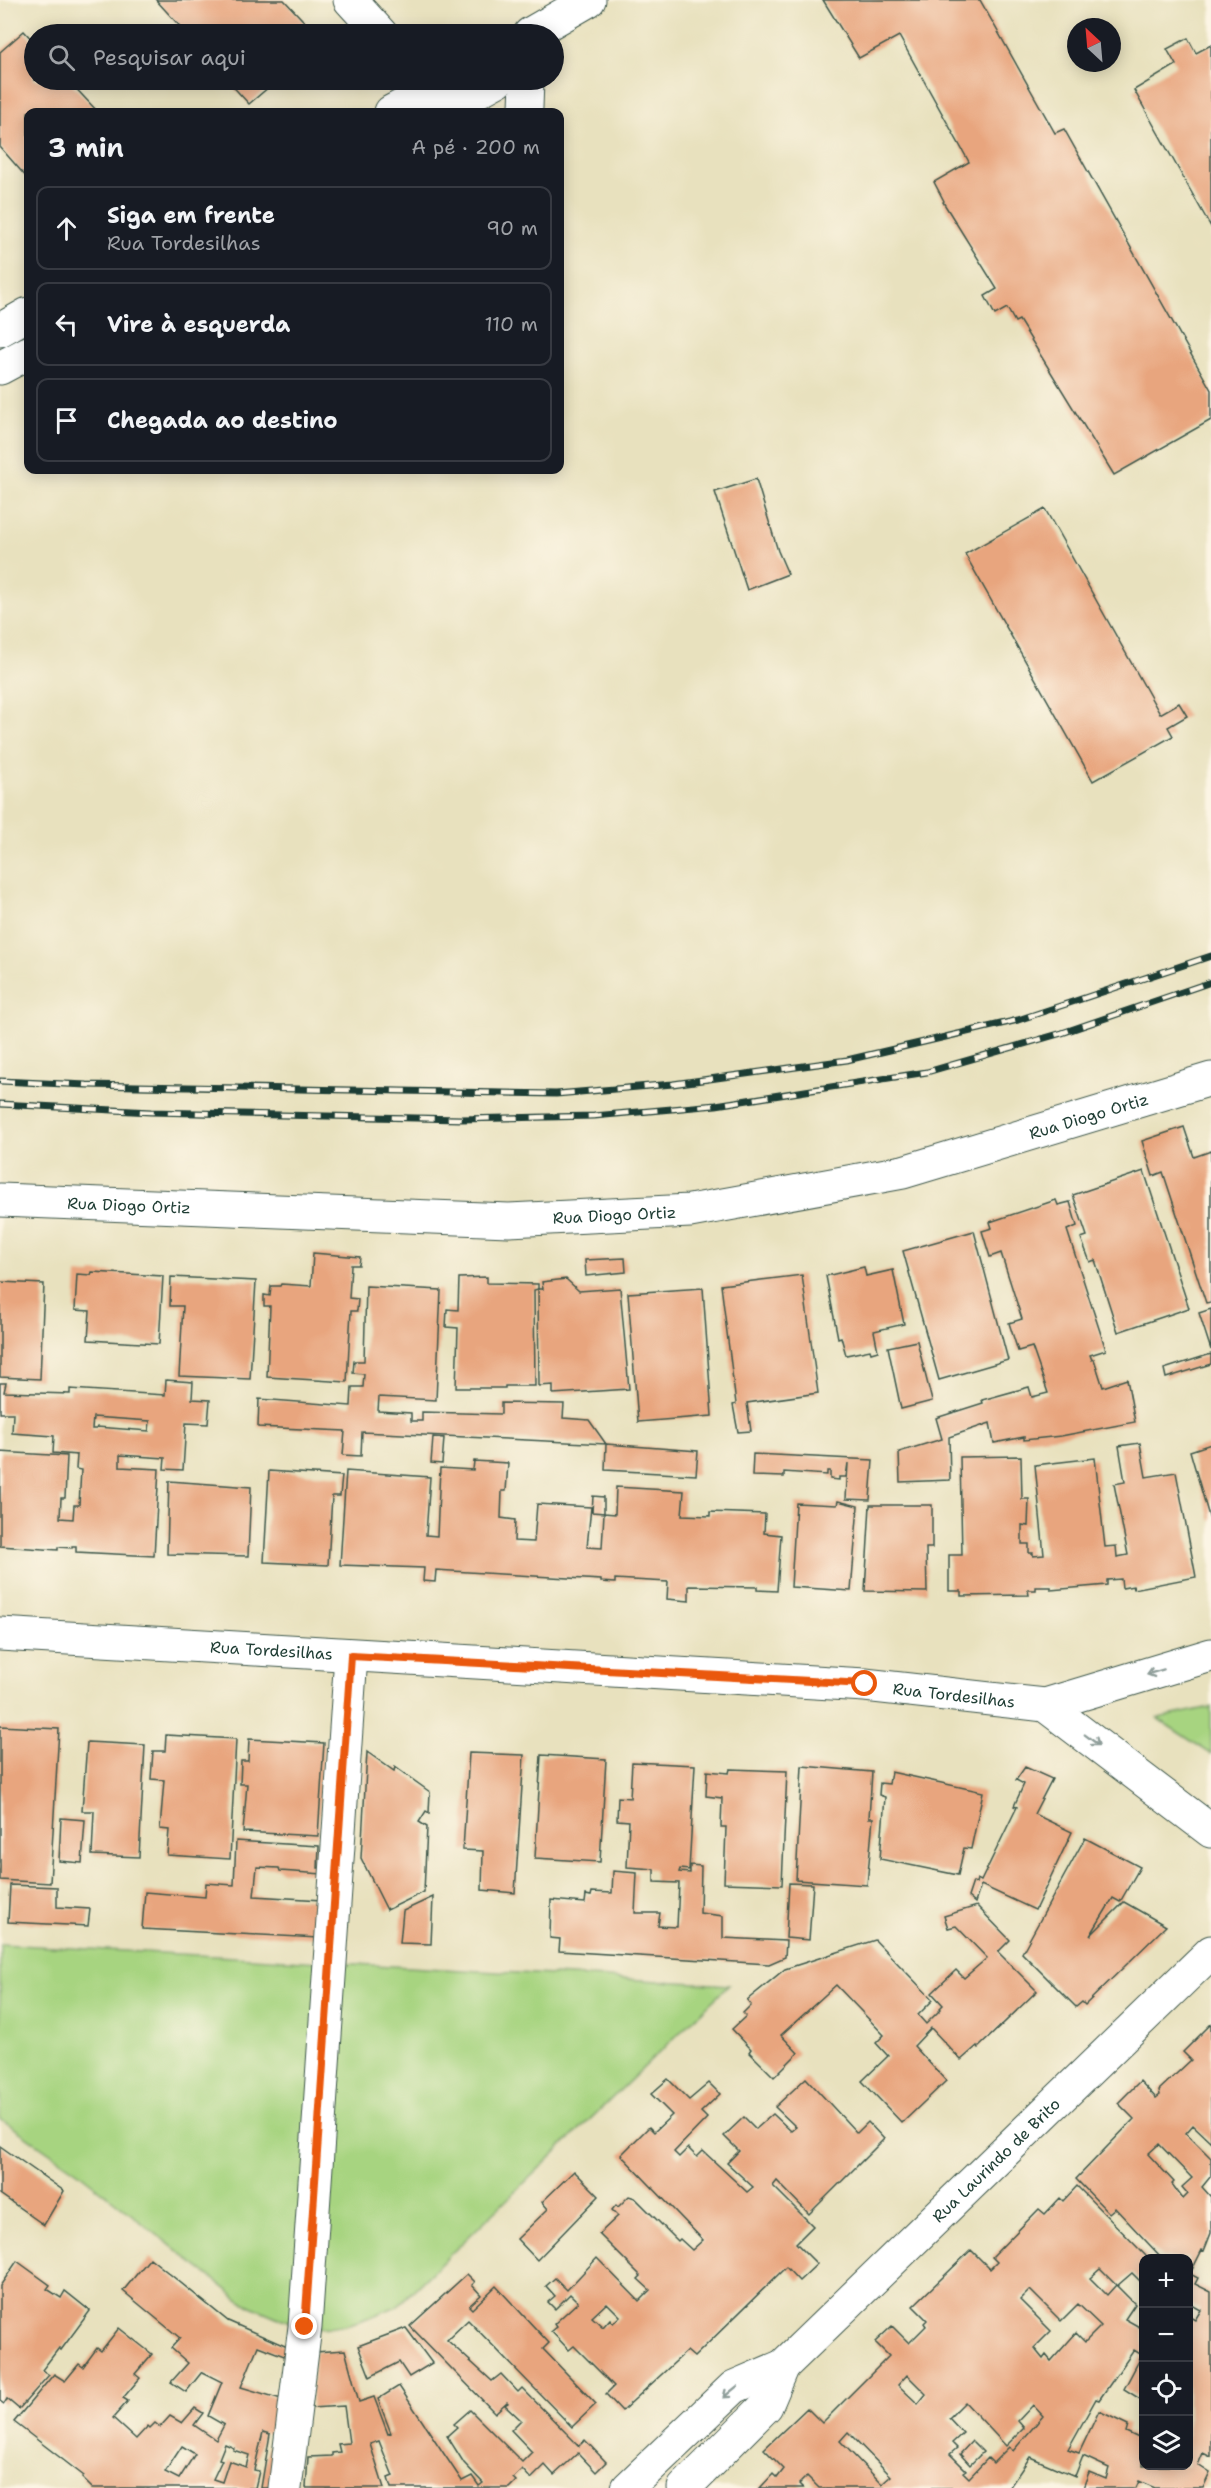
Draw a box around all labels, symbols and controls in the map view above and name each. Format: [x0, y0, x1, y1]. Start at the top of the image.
north arrow [1067, 18, 1121, 72]
search box [24, 24, 564, 90]
icon: search [45, 41, 78, 74]
text: Pesquisar aqui [93, 43, 246, 72]
text: 3 min [48, 130, 124, 165]
text: A pé · 200 m [412, 134, 540, 160]
text: Siga em frente [107, 201, 275, 230]
icon: ahead [50, 212, 83, 245]
text: 90 m [486, 215, 538, 241]
text: Rua Tordesilhas [107, 230, 261, 256]
icon: left [50, 308, 83, 341]
text: Vire à esquerda [107, 310, 290, 339]
text: 110 m [484, 311, 538, 337]
icon: arrive [50, 404, 83, 437]
text: Chegada ao destino [107, 406, 338, 435]
street label: Rua Diogo Ortiz [1027, 1089, 1151, 1144]
street label: Rua Diogo Ortiz [67, 1193, 191, 1218]
street label: Rua Diogo Ortiz [552, 1202, 677, 1229]
street label: Rua Tordesilhas [210, 1636, 334, 1665]
one-way arrow [1146, 1667, 1165, 1678]
route start [851, 1670, 877, 1696]
street label: Rua Tordesilhas [892, 1678, 1016, 1713]
one-way arrow [1084, 1734, 1100, 1747]
street label: Rua Laurindo de Brito [928, 2094, 1065, 2227]
map controls [1139, 2254, 1193, 2470]
button: + [1139, 2254, 1193, 2308]
button: − [1139, 2308, 1193, 2362]
route end [291, 2313, 317, 2339]
button: locate [1139, 2362, 1193, 2416]
one-way arrow [722, 2385, 738, 2398]
button: layers [1139, 2416, 1193, 2470]

